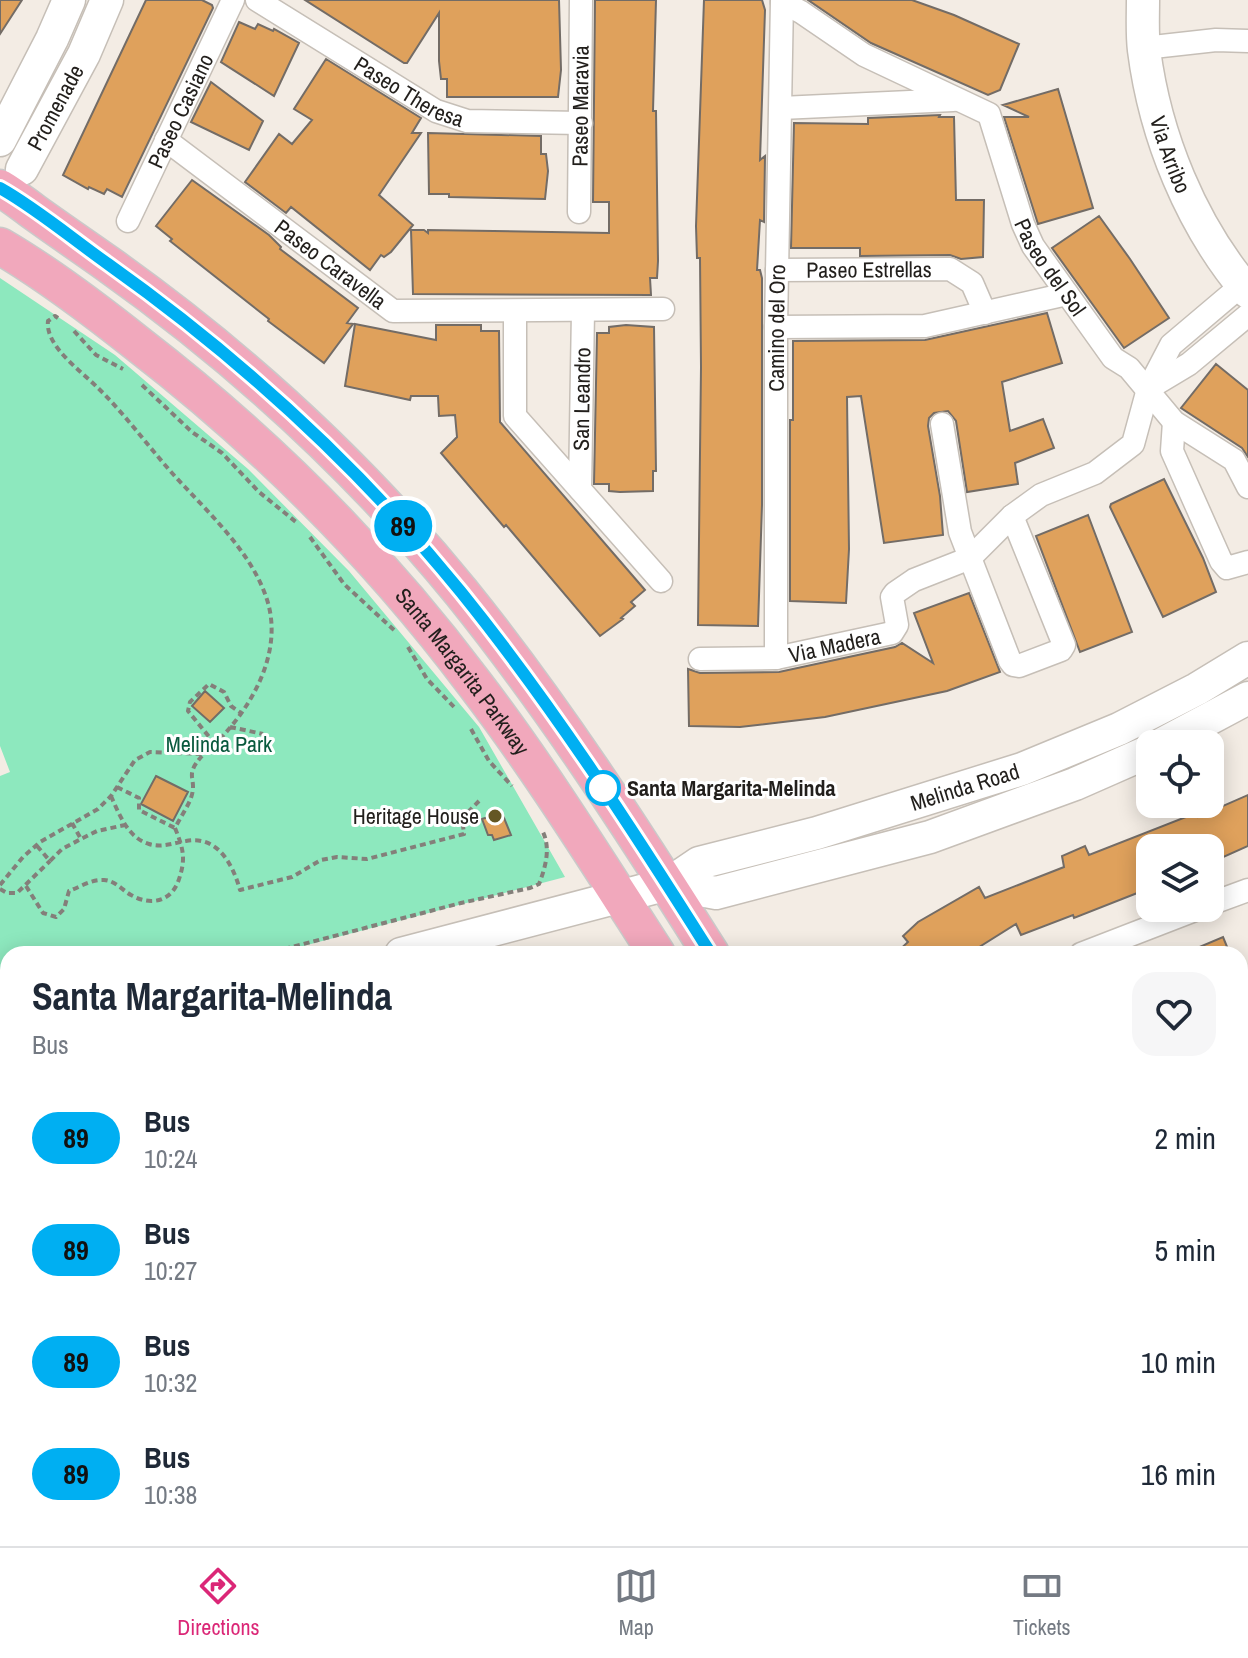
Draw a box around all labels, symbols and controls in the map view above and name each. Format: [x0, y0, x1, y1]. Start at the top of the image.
street label: Paseo Maravia [564, 45, 596, 167]
street label: Paseo Casiano [140, 49, 220, 173]
street label: Paseo Theresa [348, 49, 468, 134]
street label: Promenade [20, 59, 91, 156]
street label: Via Arribo [1143, 112, 1198, 198]
street label: Paseo Caravella [269, 212, 392, 316]
street label: Paseo del Sol [1007, 213, 1093, 322]
street label: Paseo Estrellas [806, 254, 932, 285]
street label: Camino del Oro [761, 264, 792, 392]
street label: San Leandro [566, 347, 597, 451]
line badge: 89 [367, 500, 439, 552]
text: 89 [390, 507, 416, 545]
street label: Santa Margarita Parkway [389, 581, 537, 761]
street label: Via Madera [786, 621, 883, 670]
park label: Melinda Park [166, 729, 273, 759]
map controls [1136, 730, 1224, 922]
button: locate [1136, 730, 1224, 818]
street label: Melinda Road [907, 756, 1023, 818]
marker: Santa Margarita-Melinda [586, 771, 620, 805]
place label: Santa Margarita-Melinda [627, 773, 836, 803]
place label: Heritage House [353, 801, 479, 831]
marker: Heritage House [486, 807, 504, 825]
button: layers [1136, 834, 1224, 922]
text: Santa Margarita-Melinda [32, 971, 392, 1022]
button: heart [1132, 972, 1216, 1056]
text: Bus [32, 1027, 69, 1062]
text: Bus [144, 1101, 190, 1141]
text: 2 min [1154, 1118, 1216, 1158]
text: 89 [63, 1119, 89, 1157]
text: 10:24 [144, 1141, 197, 1176]
text: Bus [144, 1213, 190, 1253]
text: 5 min [1154, 1230, 1216, 1270]
text: 89 [63, 1231, 89, 1269]
text: 10:27 [144, 1253, 197, 1288]
text: Bus [144, 1325, 190, 1365]
text: 10 min [1141, 1342, 1216, 1382]
text: 89 [63, 1343, 89, 1381]
text: 10:32 [144, 1365, 197, 1400]
text: Bus [144, 1437, 190, 1477]
text: 16 min [1141, 1454, 1216, 1494]
text: 89 [63, 1455, 89, 1493]
text: 10:38 [144, 1477, 197, 1512]
tab: Directions [177, 1564, 260, 1642]
tab: Map [614, 1564, 658, 1642]
tab: Tickets [1013, 1564, 1071, 1642]

